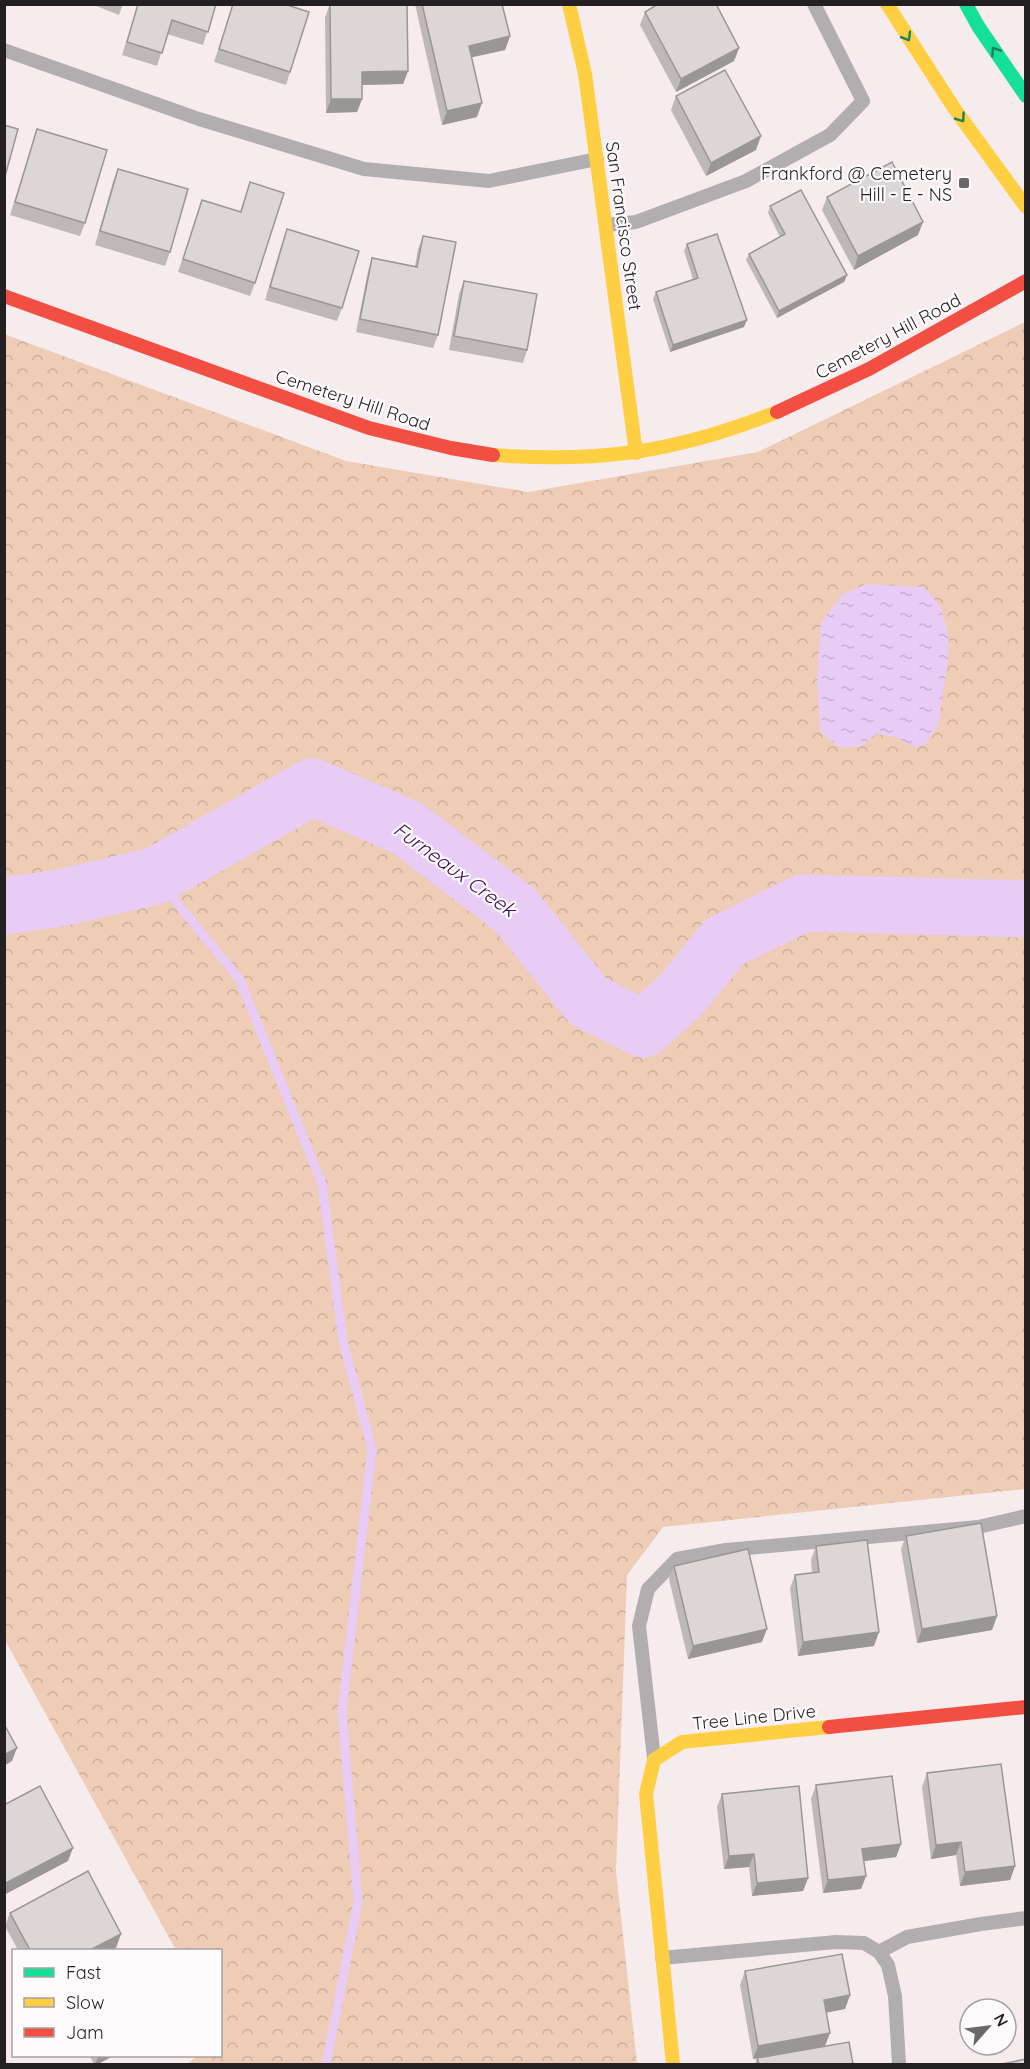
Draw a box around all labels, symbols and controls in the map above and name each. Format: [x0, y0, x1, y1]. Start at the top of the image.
one-way arrow [900, 31, 912, 41]
one-way arrow [991, 47, 1002, 58]
one-way arrow [954, 112, 965, 123]
street label: San Francisco Street [601, 140, 647, 312]
place label: Frankford @ Cemetery Hill - E - NS [761, 162, 952, 206]
marker: Frankford @ Cemetery Hill - E - NS [957, 176, 971, 190]
street label: Cemetery Hill Road [811, 288, 965, 384]
street label: Cemetery Hill Road [273, 364, 433, 436]
water label: Furneaux Creek [389, 816, 523, 923]
street label: Tree Line Drive [691, 1699, 817, 1735]
legend [12, 1949, 222, 2057]
text: Fast [66, 1961, 101, 1984]
text: Slow [66, 1991, 104, 2014]
north arrow [958, 1997, 1018, 2057]
text: N [990, 2010, 1013, 2030]
text: Jam [66, 2021, 104, 2044]

